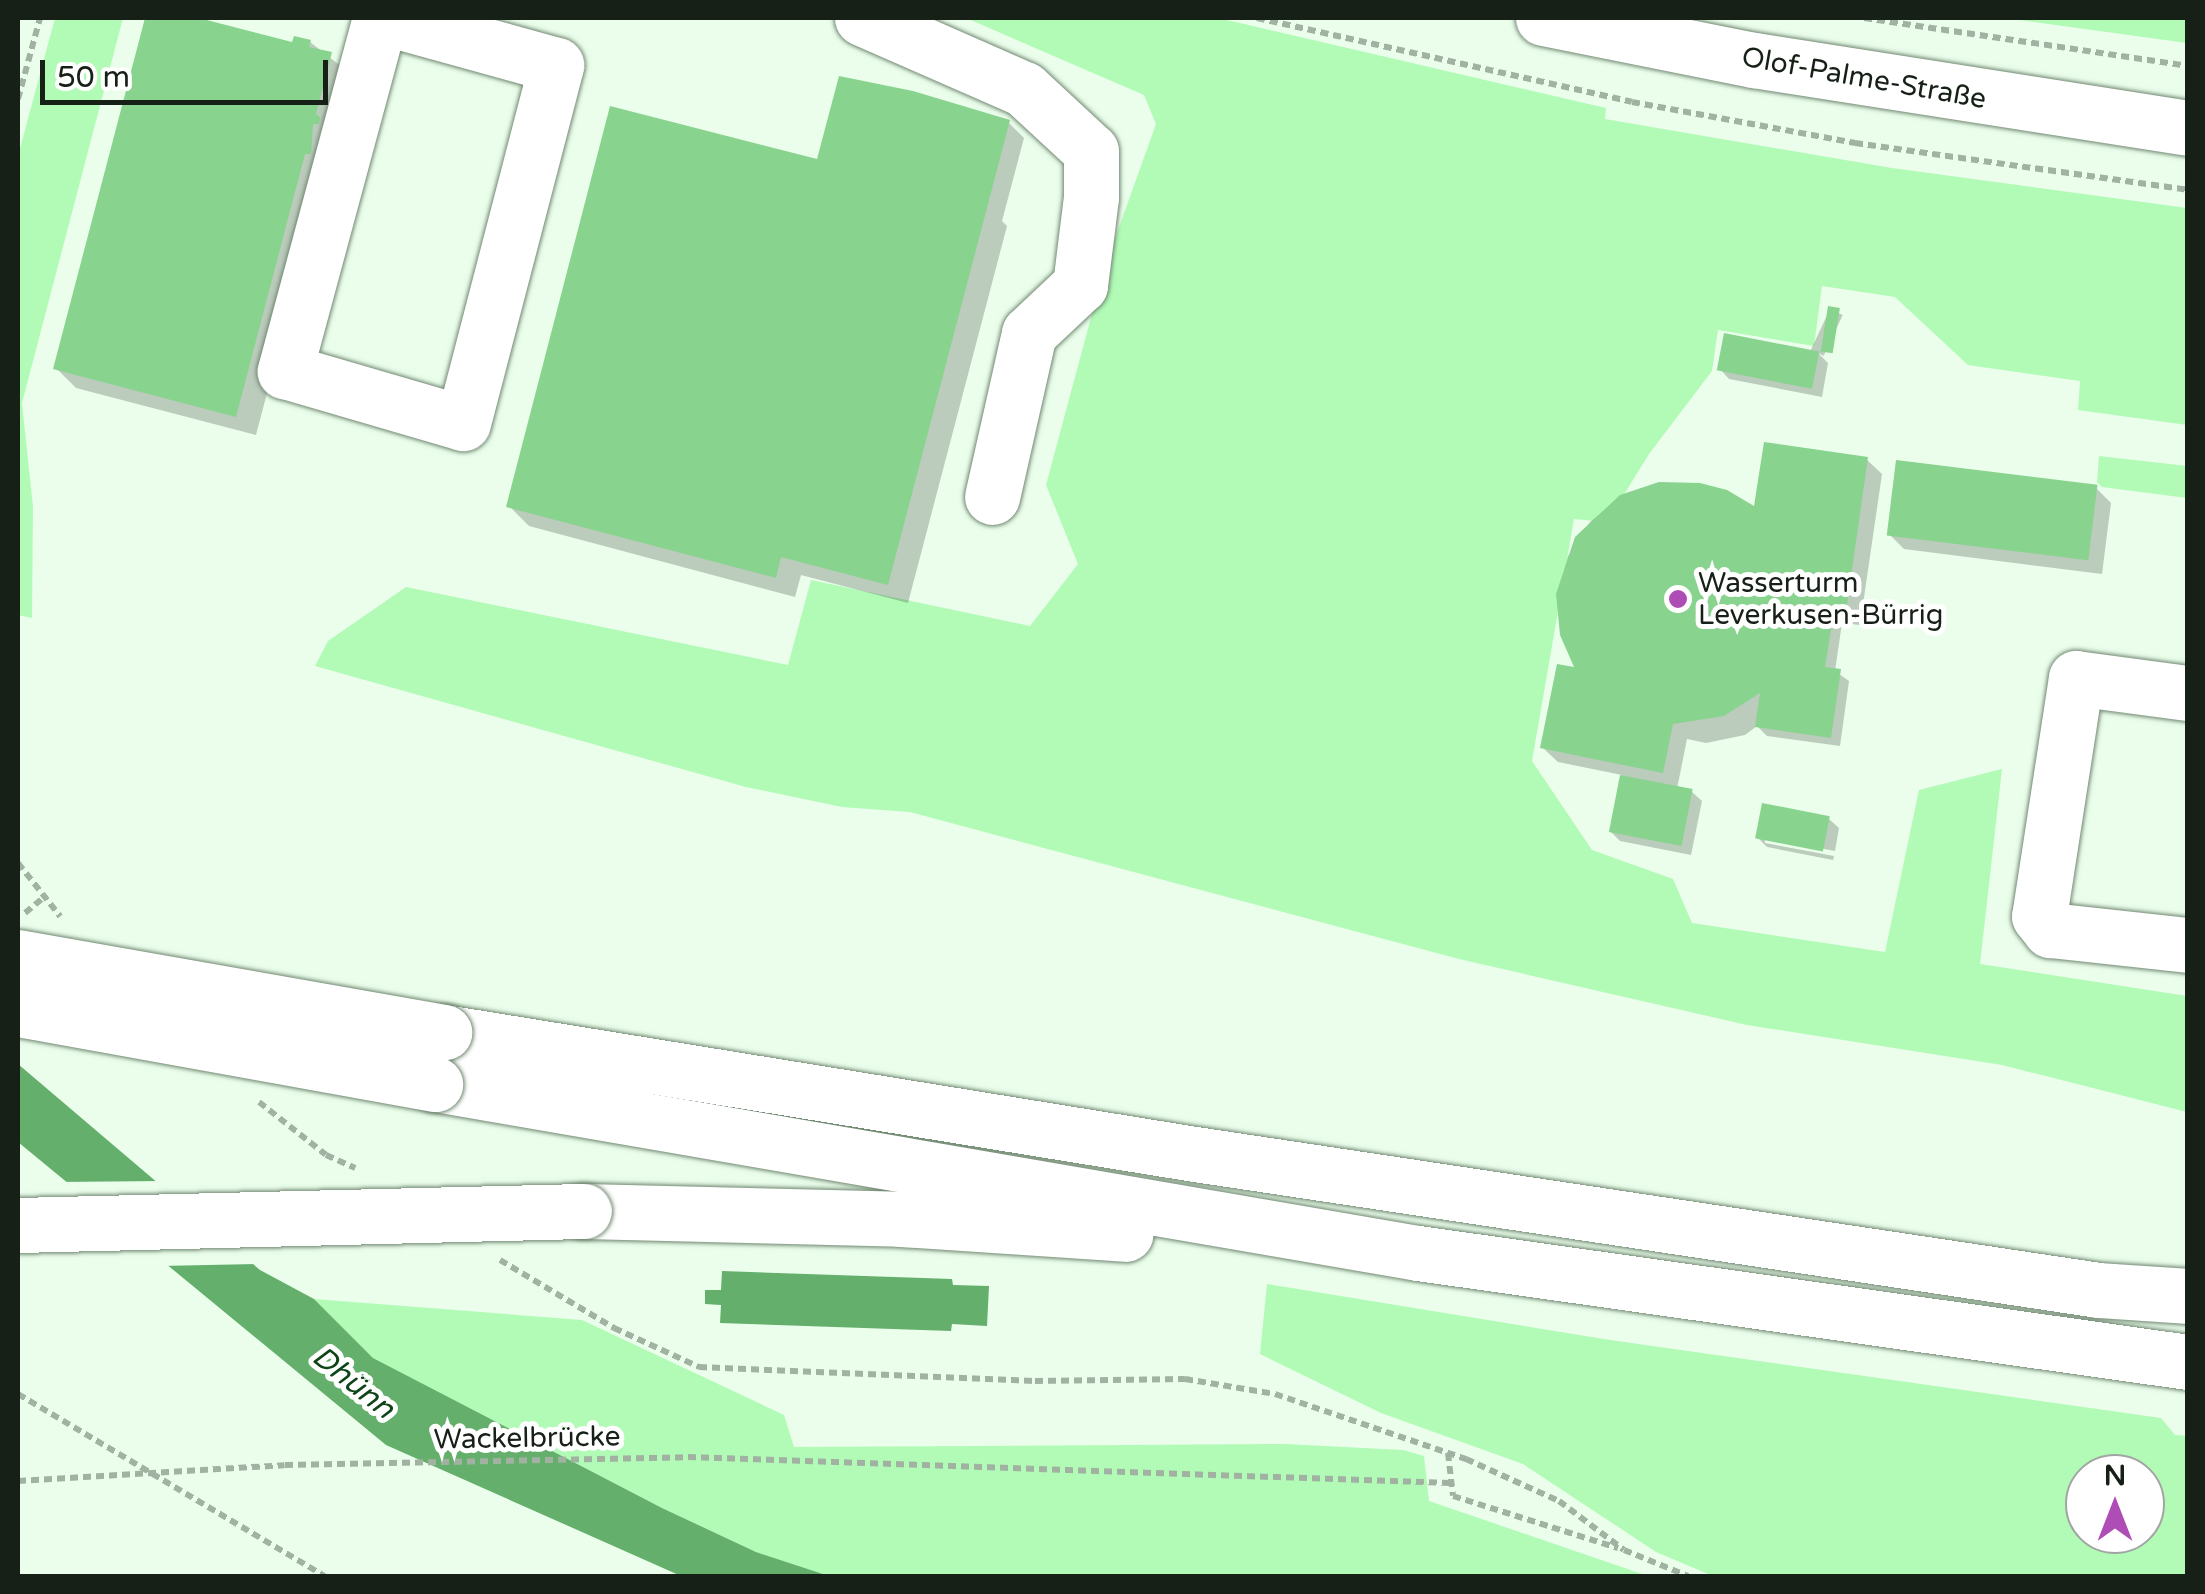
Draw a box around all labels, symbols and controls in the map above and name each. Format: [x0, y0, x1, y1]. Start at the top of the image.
scale bar [45, 40, 332, 102]
street label: Olof-Palme-Straße [1739, 40, 1989, 116]
text: 50 m [57, 59, 130, 96]
place label: Wasserturm Leverkusen-Bürrig [1698, 566, 1943, 632]
marker: Wasserturm Leverkusen-Bürrig [1667, 588, 1689, 610]
water label: Dhünn [305, 1339, 401, 1427]
street label: Wackelbrücke [433, 1420, 621, 1456]
north arrow [2065, 1454, 2165, 1554]
text: N [2104, 1459, 2126, 1493]

